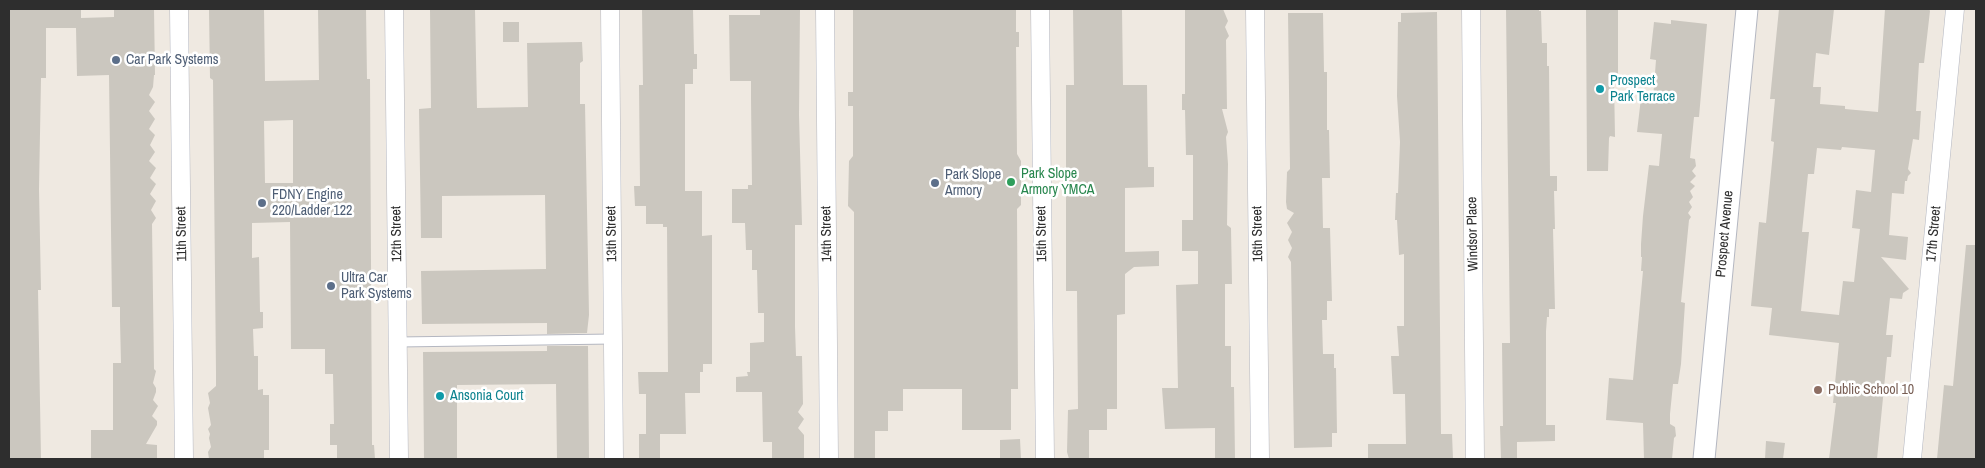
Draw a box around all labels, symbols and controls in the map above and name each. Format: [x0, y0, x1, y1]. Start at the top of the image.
place label: Car Park Systems [126, 52, 218, 68]
marker: Car Park Systems [110, 54, 122, 66]
place label: Prospect Park Terrace [1610, 73, 1675, 105]
marker: Prospect Park Terrace [1594, 83, 1606, 95]
place label: Park Slope Armory YMCA [1021, 166, 1094, 198]
place label: Park Slope Armory [945, 167, 1001, 200]
marker: Park Slope Armory YMCA [1005, 176, 1017, 188]
marker: Park Slope Armory [929, 177, 941, 189]
place label: FDNY Engine 220/Ladder 122 [272, 187, 352, 220]
street label: Prospect Avenue [1713, 190, 1737, 278]
marker: FDNY Engine 220/Ladder 122 [256, 197, 268, 209]
street label: Windsor Place [1464, 197, 1482, 271]
street label: 17th Street [1923, 205, 1945, 263]
street label: 11th Street [173, 206, 191, 262]
street label: 12th Street [388, 206, 406, 262]
street label: 13th Street [603, 206, 621, 262]
street label: 14th Street [818, 206, 836, 262]
street label: 15th Street [1033, 206, 1051, 262]
street label: 16th Street [1249, 206, 1267, 262]
place label: Ultra Car Park Systems [341, 270, 412, 302]
marker: Ultra Car Park Systems [325, 280, 337, 292]
place label: Public School 10 [1828, 382, 1914, 398]
marker: Public School 10 [1812, 384, 1824, 396]
place label: Ansonia Court [450, 388, 523, 404]
marker: Ansonia Court [434, 390, 446, 402]

